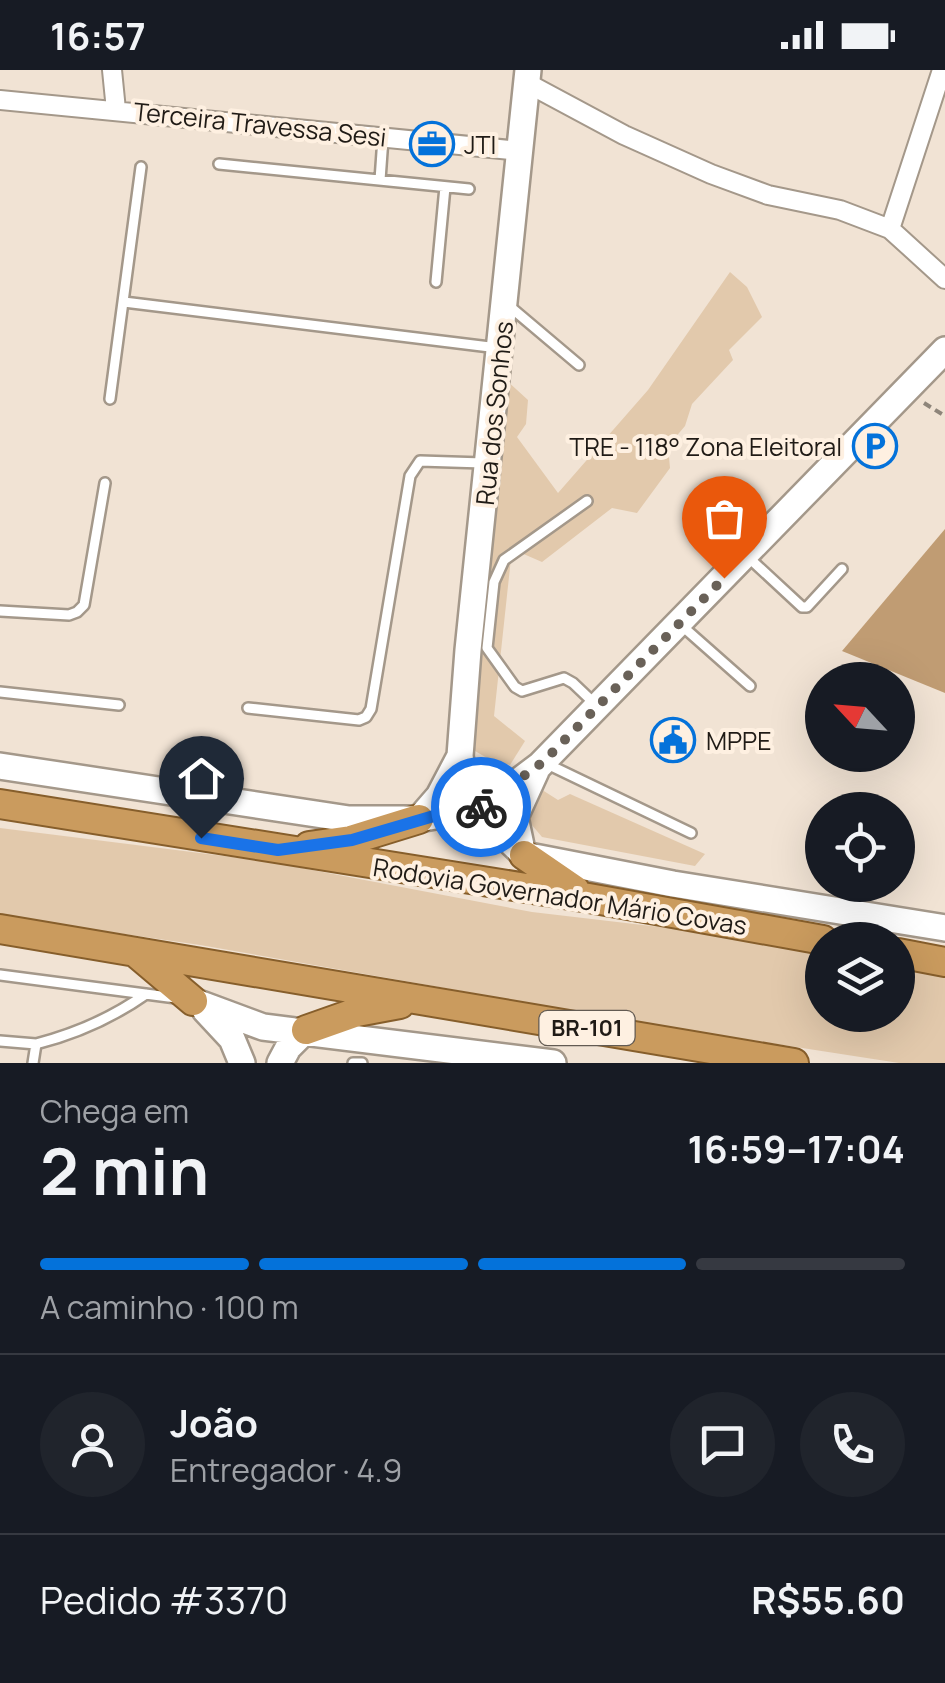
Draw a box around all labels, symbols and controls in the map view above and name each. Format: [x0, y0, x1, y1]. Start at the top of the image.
text: 16:57 [50, 9, 146, 61]
street label: Terceira Travessa Sesi [132, 93, 388, 155]
office icon: JTI [409, 121, 455, 167]
place label: JTI [464, 127, 496, 162]
street label: Rua dos Sonhos [467, 319, 521, 507]
parking icon: TRE - 118° Zona Eleitoral [852, 423, 898, 469]
place label: TRE - 118° Zona Eleitoral [569, 429, 842, 464]
pin [682, 476, 767, 579]
icon: bag [697, 491, 752, 546]
north arrow [805, 662, 915, 772]
map controls [805, 662, 915, 1032]
public building icon: MPPE [650, 717, 696, 763]
place label: MPPE [706, 723, 771, 758]
pin [159, 736, 244, 839]
icon: home [174, 751, 229, 806]
courier [431, 757, 531, 857]
icon: bike [454, 780, 509, 835]
button: locate [805, 792, 915, 902]
street label: Rodovia Governador Mário Covas [371, 849, 749, 943]
button: layers [805, 922, 915, 1032]
road number: BR-101 [540, 1011, 634, 1045]
text: Chega em [40, 1089, 189, 1133]
text: 16:59–17:04 [687, 1122, 905, 1174]
text: 2 min [40, 1126, 209, 1215]
text: A caminho · 100 m [40, 1285, 299, 1329]
button: person [40, 1392, 145, 1497]
button: chat [670, 1392, 775, 1497]
button: phone [800, 1392, 905, 1497]
text: João [170, 1396, 258, 1448]
text: Entregador · 4.9 [170, 1448, 402, 1492]
text: Pedido #3370 [40, 1573, 288, 1625]
text: R$55.60 [751, 1573, 905, 1625]

